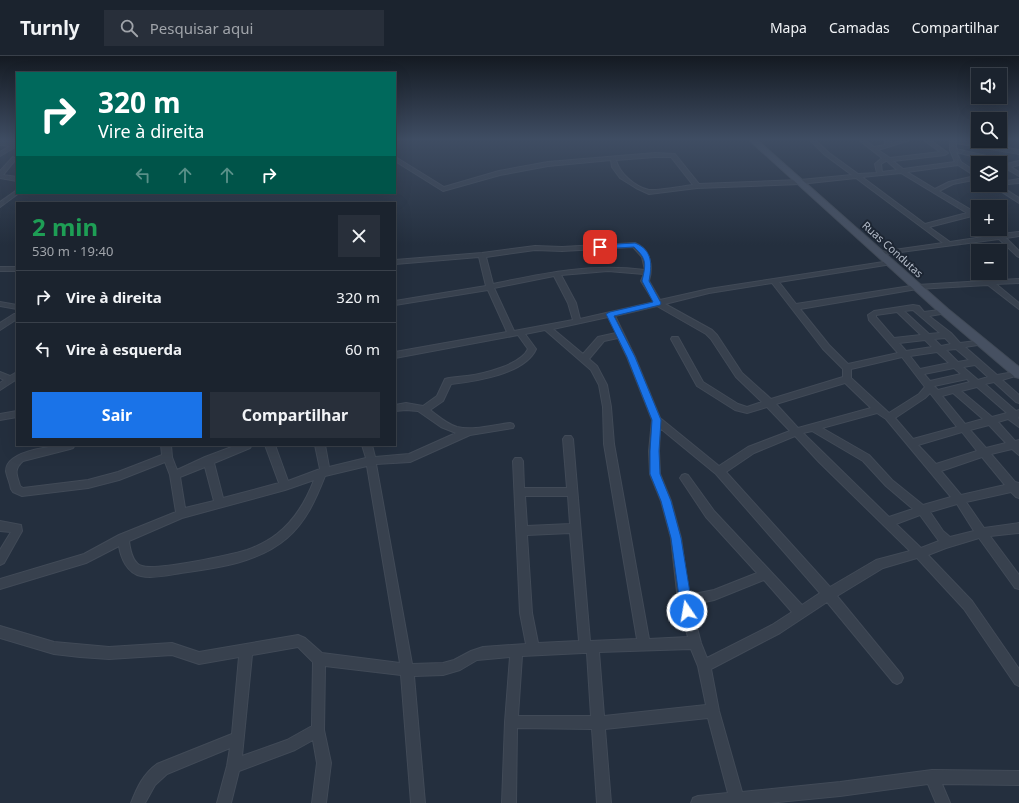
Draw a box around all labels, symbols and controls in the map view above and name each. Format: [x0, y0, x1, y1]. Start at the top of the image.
search box [104, 10, 384, 46]
text: Turnly [20, 15, 80, 41]
icon: search [118, 17, 140, 39]
text: Pesquisar aqui [150, 18, 253, 38]
text: Mapa [770, 18, 807, 37]
text: Camadas [829, 18, 890, 37]
text: Compartilhar [912, 18, 999, 37]
map controls [971, 68, 1007, 280]
button: sound [971, 68, 1007, 104]
text: 320 m [98, 83, 181, 121]
icon: right [32, 88, 84, 140]
button: search [971, 112, 1007, 148]
text: Vire à direita [98, 119, 204, 143]
button: layers [971, 156, 1007, 192]
icon: left [132, 164, 154, 186]
icon: ahead [174, 164, 196, 186]
icon: ahead [216, 164, 238, 186]
icon: right [258, 164, 280, 186]
button: + [971, 200, 1007, 236]
text: 2 min [32, 210, 98, 243]
button: close [338, 215, 380, 257]
street label: Ruas Condutas [859, 218, 927, 280]
pin [583, 230, 617, 264]
icon: arrive [589, 236, 611, 258]
text: 530 m · 19:40 [32, 242, 113, 260]
button: − [971, 244, 1007, 280]
icon: right [32, 286, 54, 308]
text: Vire à direita [66, 287, 162, 307]
text: 320 m [336, 287, 380, 307]
icon: left [32, 338, 54, 360]
text: Vire à esquerda [66, 339, 182, 359]
text: 60 m [345, 339, 380, 359]
button: Sair [32, 392, 202, 438]
button: Compartilhar [210, 392, 380, 438]
position arrow [666, 590, 708, 632]

